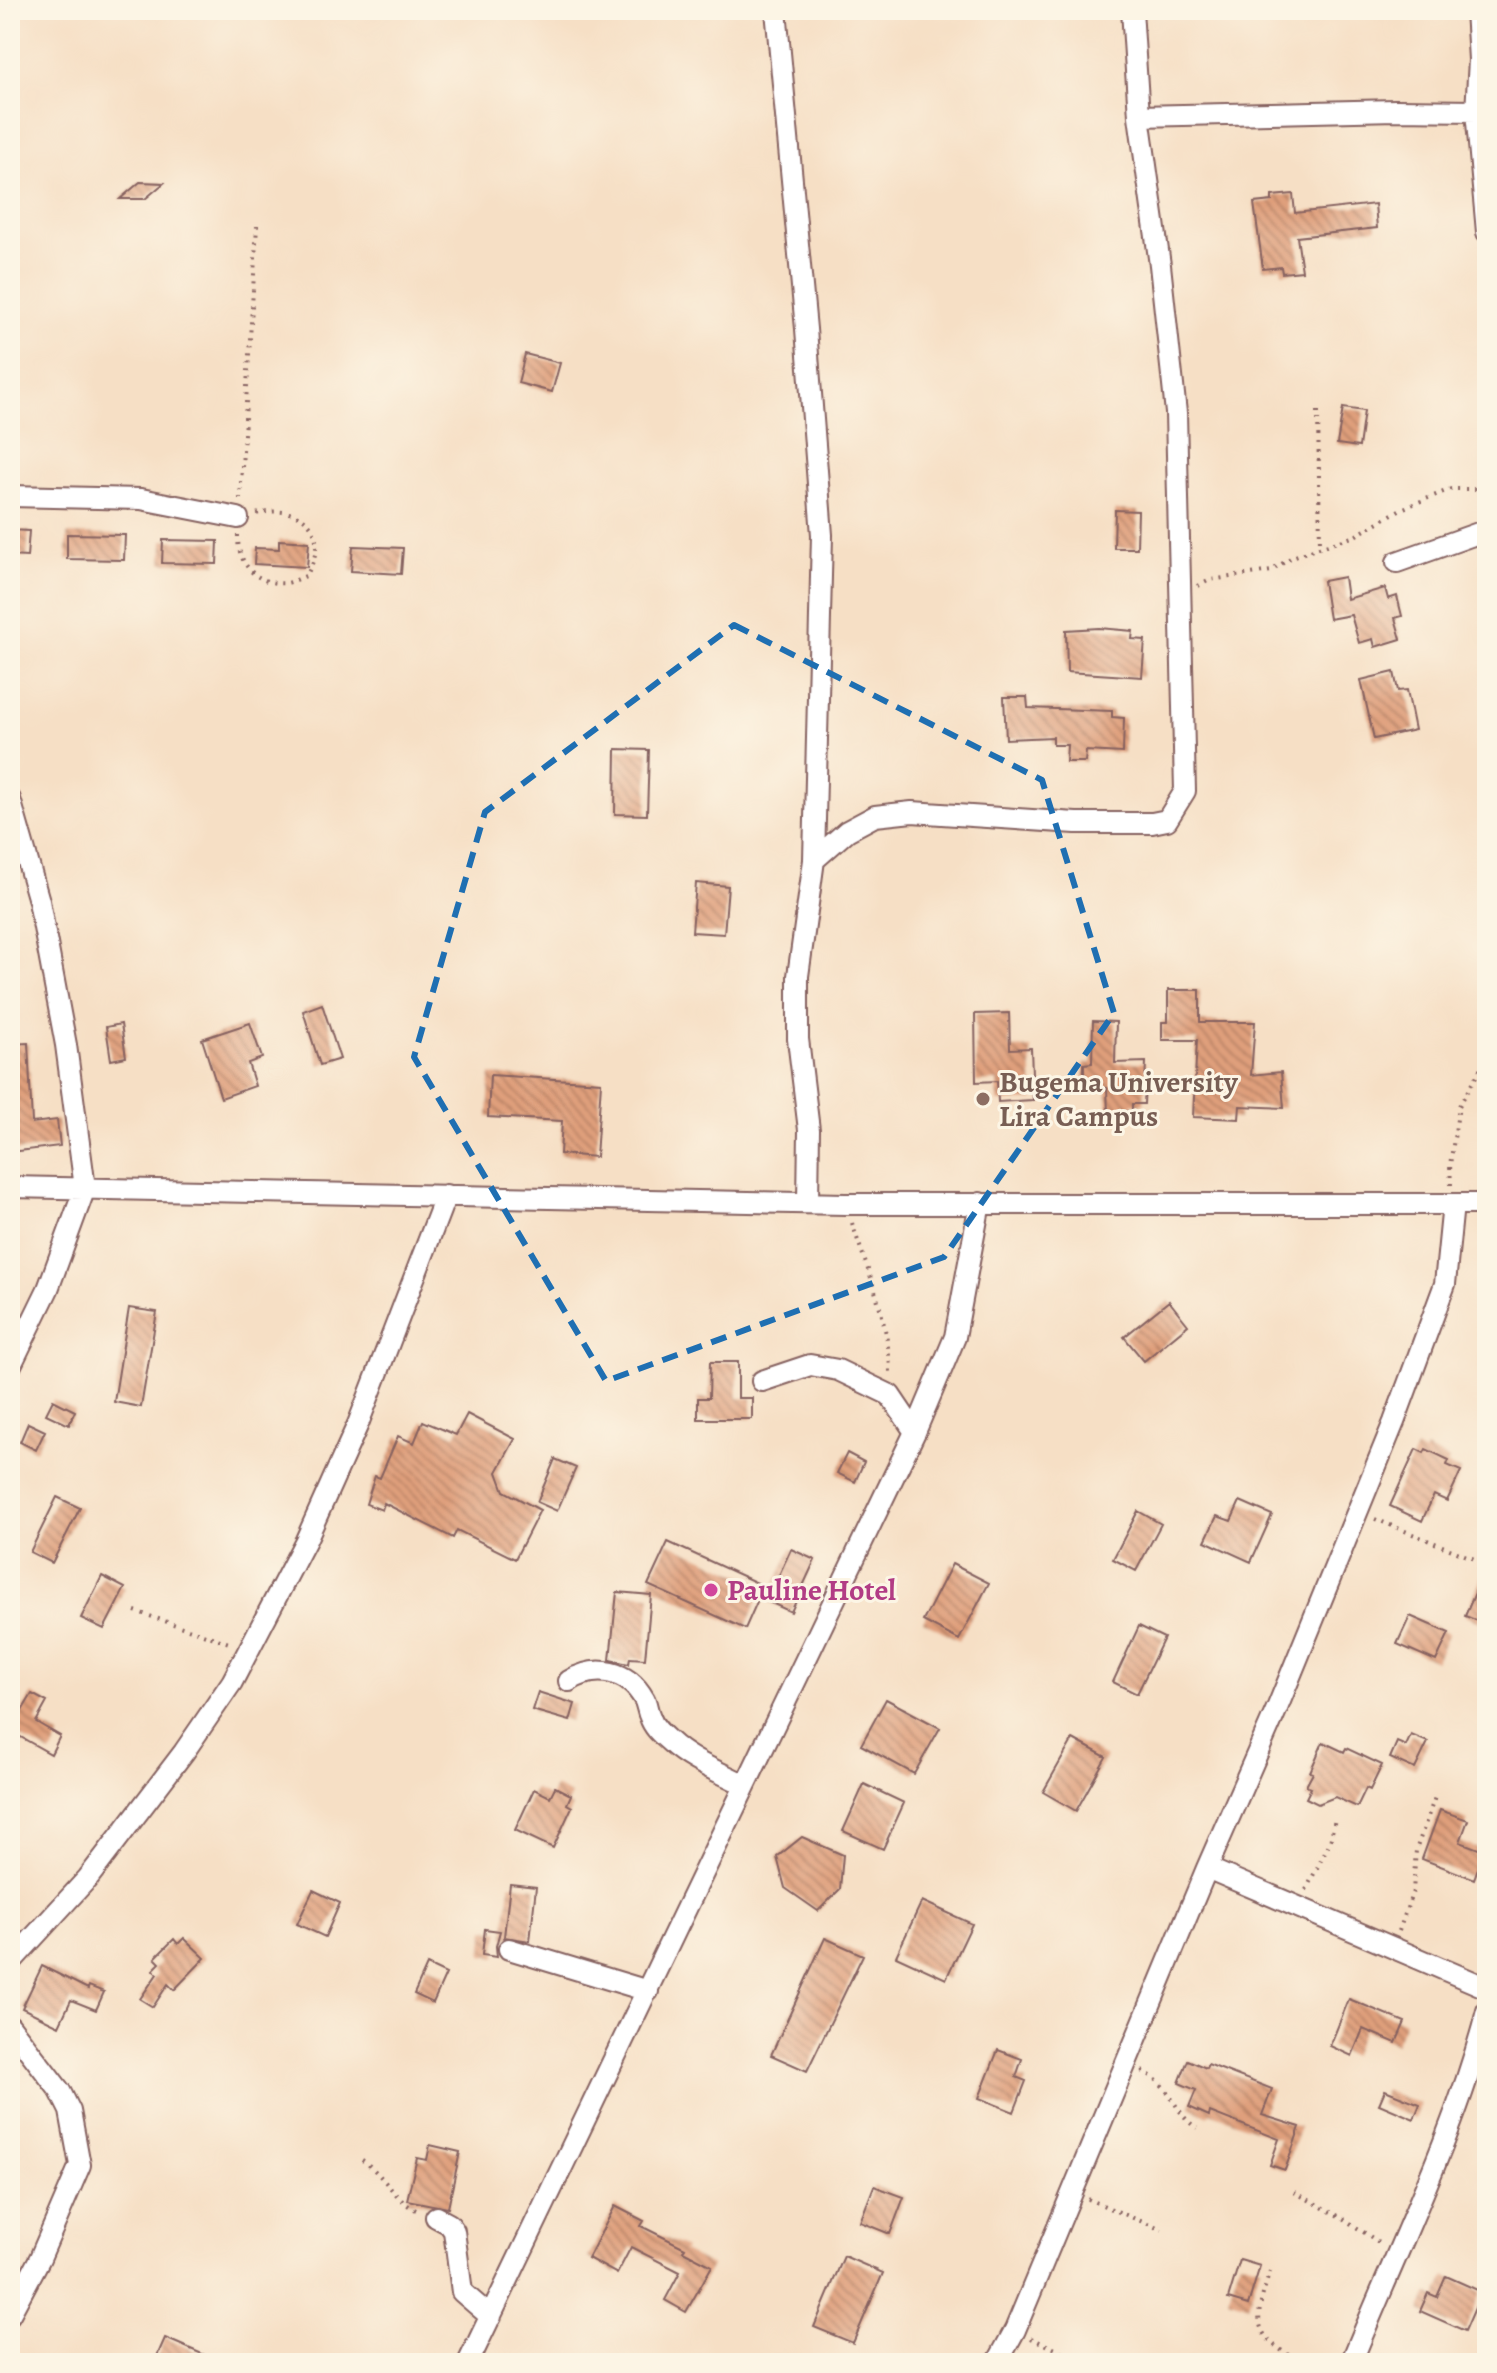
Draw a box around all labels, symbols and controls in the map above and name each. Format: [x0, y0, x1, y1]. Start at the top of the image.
place label: Bugema University Lira Campus [999, 1062, 1239, 1136]
marker: Bugema University Lira Campus [974, 1090, 992, 1108]
place label: Pauline Hotel [727, 1570, 896, 1610]
marker: Pauline Hotel [702, 1581, 720, 1599]

